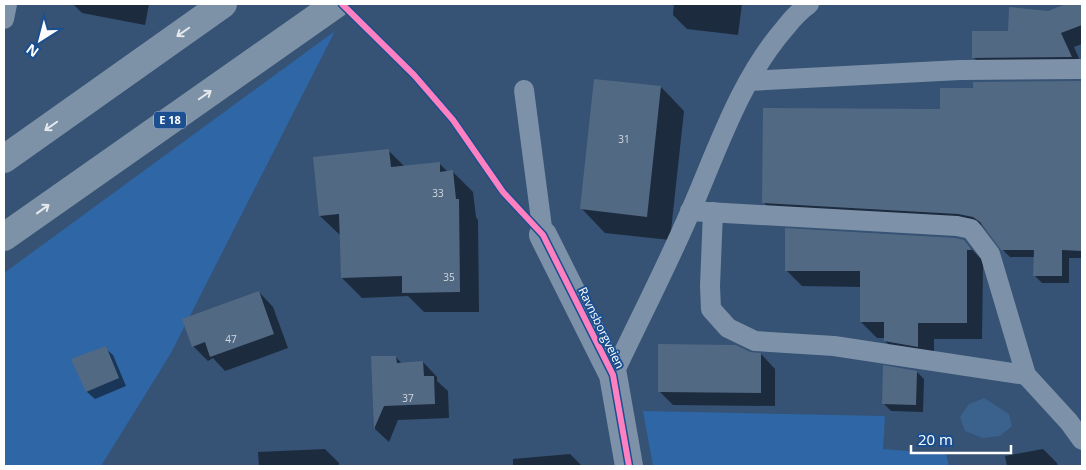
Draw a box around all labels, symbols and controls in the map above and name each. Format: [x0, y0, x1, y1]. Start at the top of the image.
north arrow [15, 15, 65, 65]
one-way arrow [176, 27, 190, 37]
text: N [22, 40, 42, 62]
one-way arrow [198, 90, 212, 100]
road number: E 18 [154, 112, 186, 128]
one-way arrow [44, 121, 58, 131]
house number: 31 [618, 132, 630, 146]
house number: 33 [432, 186, 444, 200]
one-way arrow [36, 204, 50, 214]
house number: 35 [443, 270, 455, 284]
street label: Ravnsborgveien [574, 284, 629, 372]
house number: 47 [225, 332, 237, 346]
house number: 37 [402, 391, 414, 405]
scale bar [911, 422, 1011, 454]
text: 20 m [918, 429, 953, 449]

